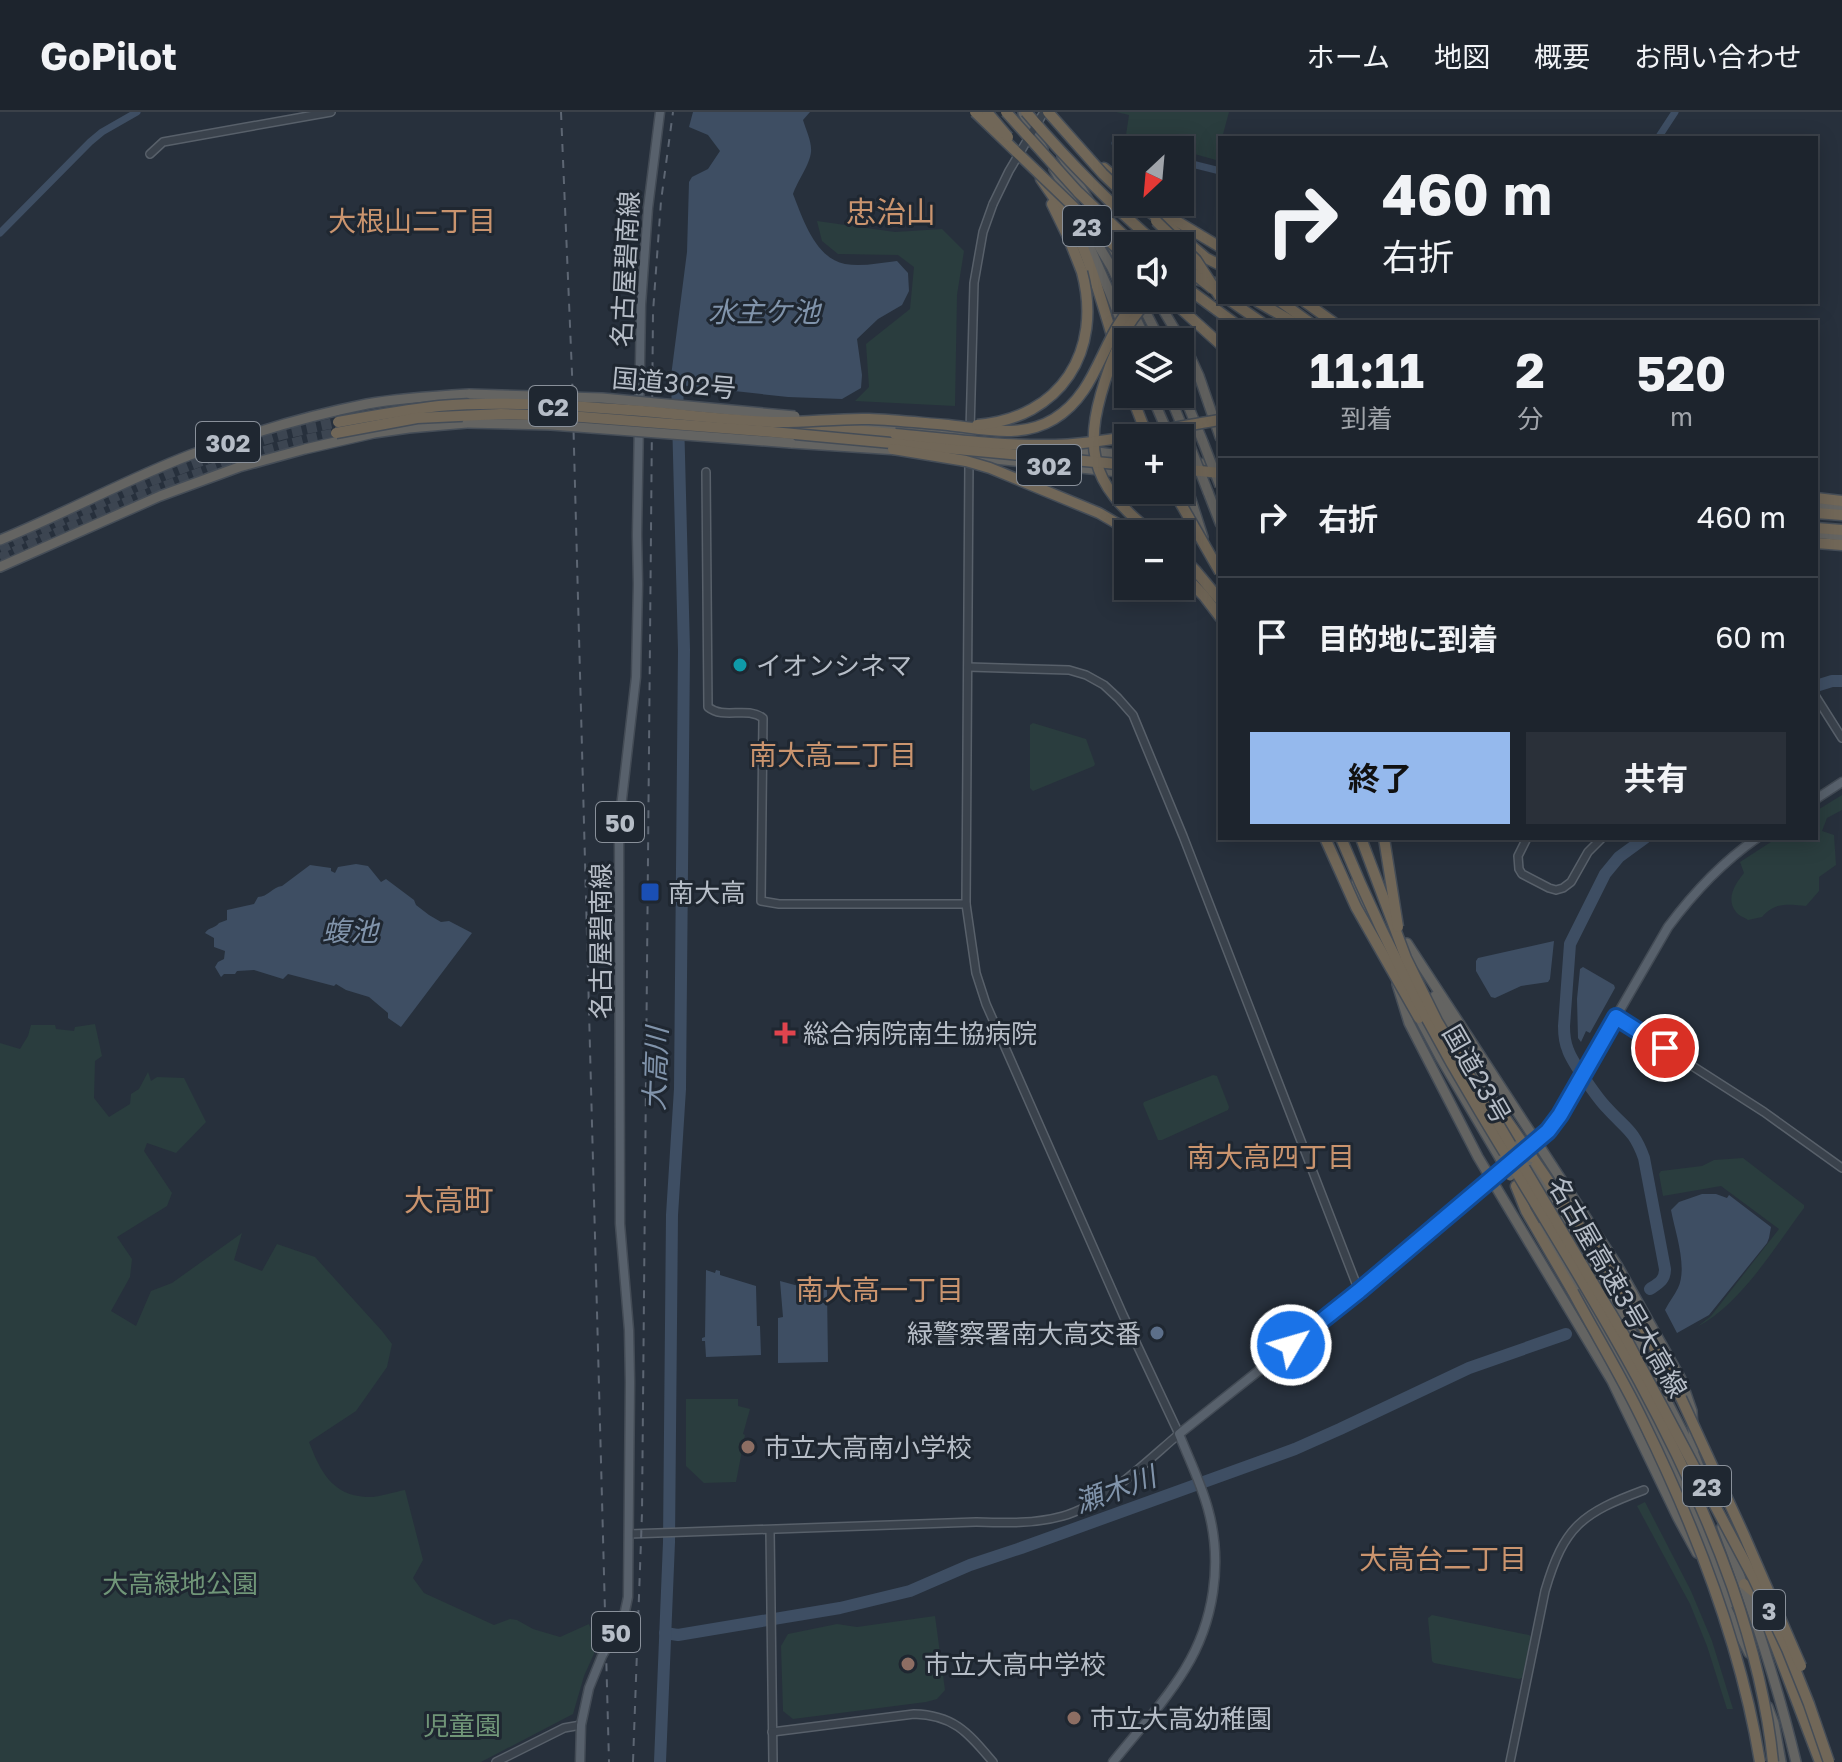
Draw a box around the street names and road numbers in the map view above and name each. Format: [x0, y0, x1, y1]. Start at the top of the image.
street label: 名古屋碧南線 [605, 190, 645, 348]
road number: 23 [1063, 206, 1111, 246]
street label: 国道302号 [611, 362, 737, 404]
road number: C2 [529, 386, 577, 426]
road number: 302 [196, 422, 260, 462]
road number: 302 [1017, 445, 1081, 485]
road number: 50 [596, 802, 644, 842]
street label: 名古屋碧南線 [585, 863, 616, 1019]
street label: 国道23号 [1437, 1019, 1517, 1129]
street label: 名古屋高速3号大高線 [1542, 1171, 1694, 1403]
road number: 23 [1683, 1466, 1731, 1506]
road number: 3 [1753, 1590, 1785, 1630]
road number: 50 [592, 1612, 640, 1652]

